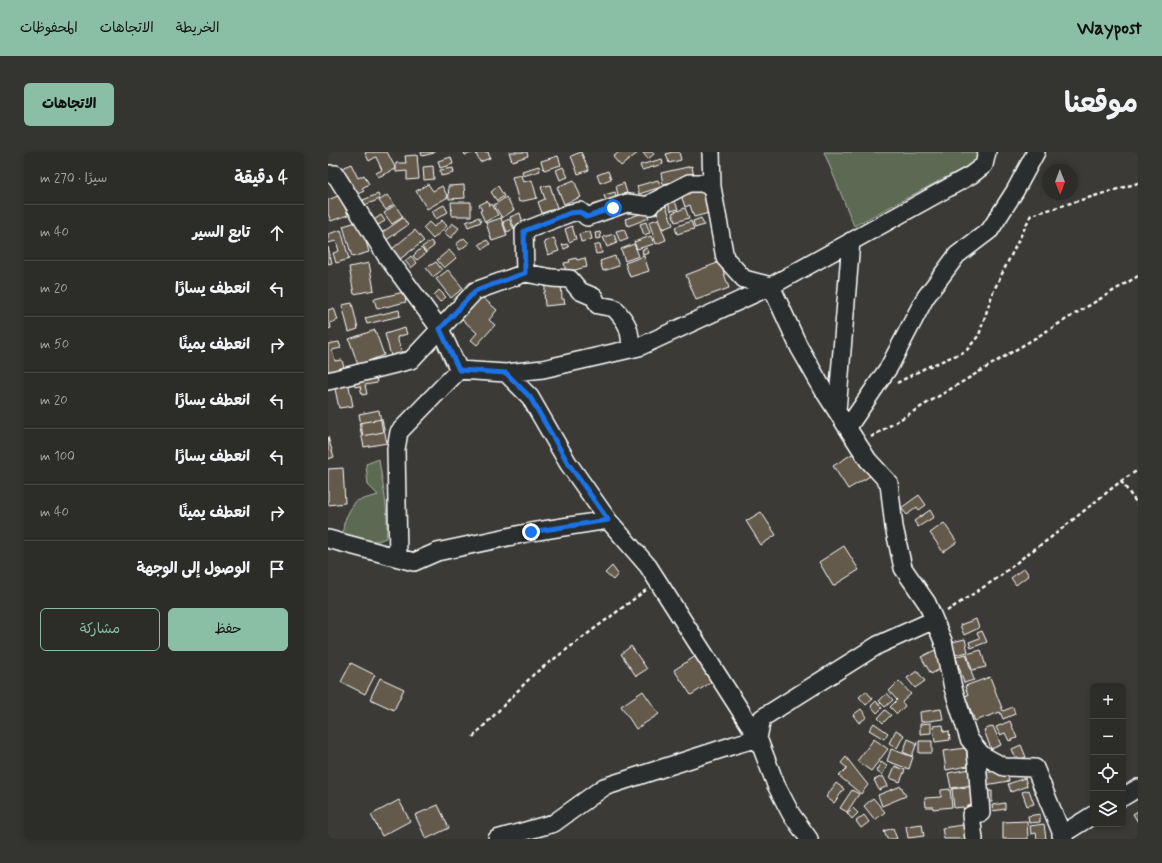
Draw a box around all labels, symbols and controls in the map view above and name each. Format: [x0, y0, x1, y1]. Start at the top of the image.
text: Waypost [1077, 16, 1142, 41]
text: المحفوظات [20, 19, 78, 37]
text: الاتجاهات [100, 19, 154, 37]
text: الخريطة [176, 19, 219, 37]
button: الاتجاهات [24, 83, 114, 126]
text: موقعنا [1064, 86, 1138, 123]
north arrow [1042, 164, 1078, 200]
text: 4 دقيقة [234, 167, 288, 189]
text: سيرًا · 270 m [40, 170, 107, 187]
route start [604, 199, 622, 217]
icon: ahead [266, 222, 288, 244]
text: تابع السير [192, 223, 250, 243]
text: 40 m [40, 224, 69, 241]
icon: left [266, 278, 288, 300]
text: انعطف يسارًا [175, 279, 250, 299]
text: 20 m [40, 280, 68, 297]
icon: right [266, 334, 288, 356]
text: انعطف يمينًا [179, 335, 250, 355]
text: 50 m [40, 336, 69, 353]
icon: left [266, 390, 288, 412]
text: انعطف يسارًا [175, 391, 250, 411]
text: 20 m [40, 392, 68, 409]
icon: left [266, 446, 288, 468]
text: انعطف يسارًا [175, 447, 250, 467]
text: 100 m [40, 448, 75, 465]
icon: right [266, 502, 288, 524]
text: انعطف يمينًا [179, 503, 250, 523]
text: 40 m [40, 504, 69, 521]
route end [522, 523, 540, 541]
icon: arrive [266, 558, 288, 580]
text: الوصول إلى الوجهة [136, 559, 250, 579]
button: مشاركة [40, 608, 160, 651]
button: حفظ [168, 608, 288, 651]
map controls [1090, 683, 1126, 827]
button: + [1090, 683, 1126, 719]
button: − [1090, 719, 1126, 755]
button: locate [1090, 755, 1126, 791]
button: layers [1090, 791, 1126, 827]

